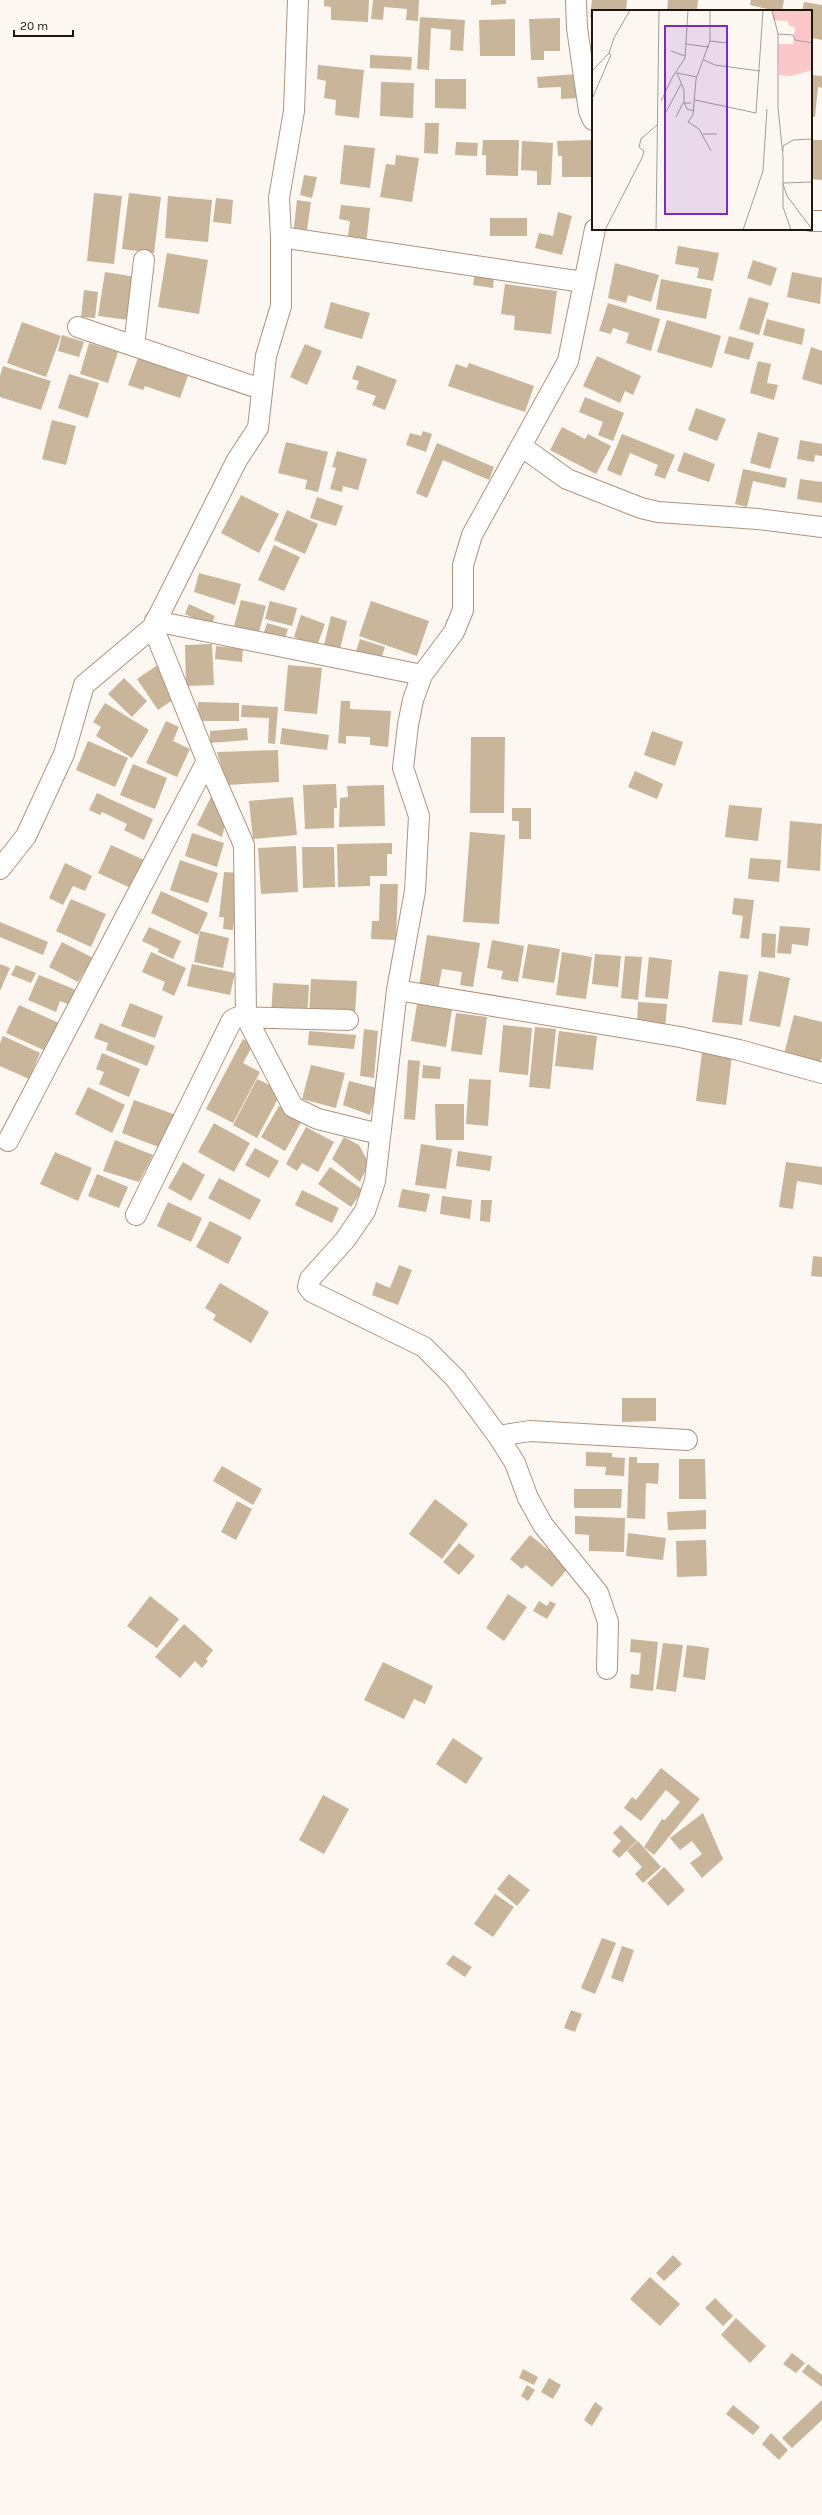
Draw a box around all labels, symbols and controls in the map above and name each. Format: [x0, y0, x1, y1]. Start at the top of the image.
inset map [592, 10, 812, 230]
scale bar [14, 12, 73, 38]
text: 20 m [20, 19, 48, 33]

